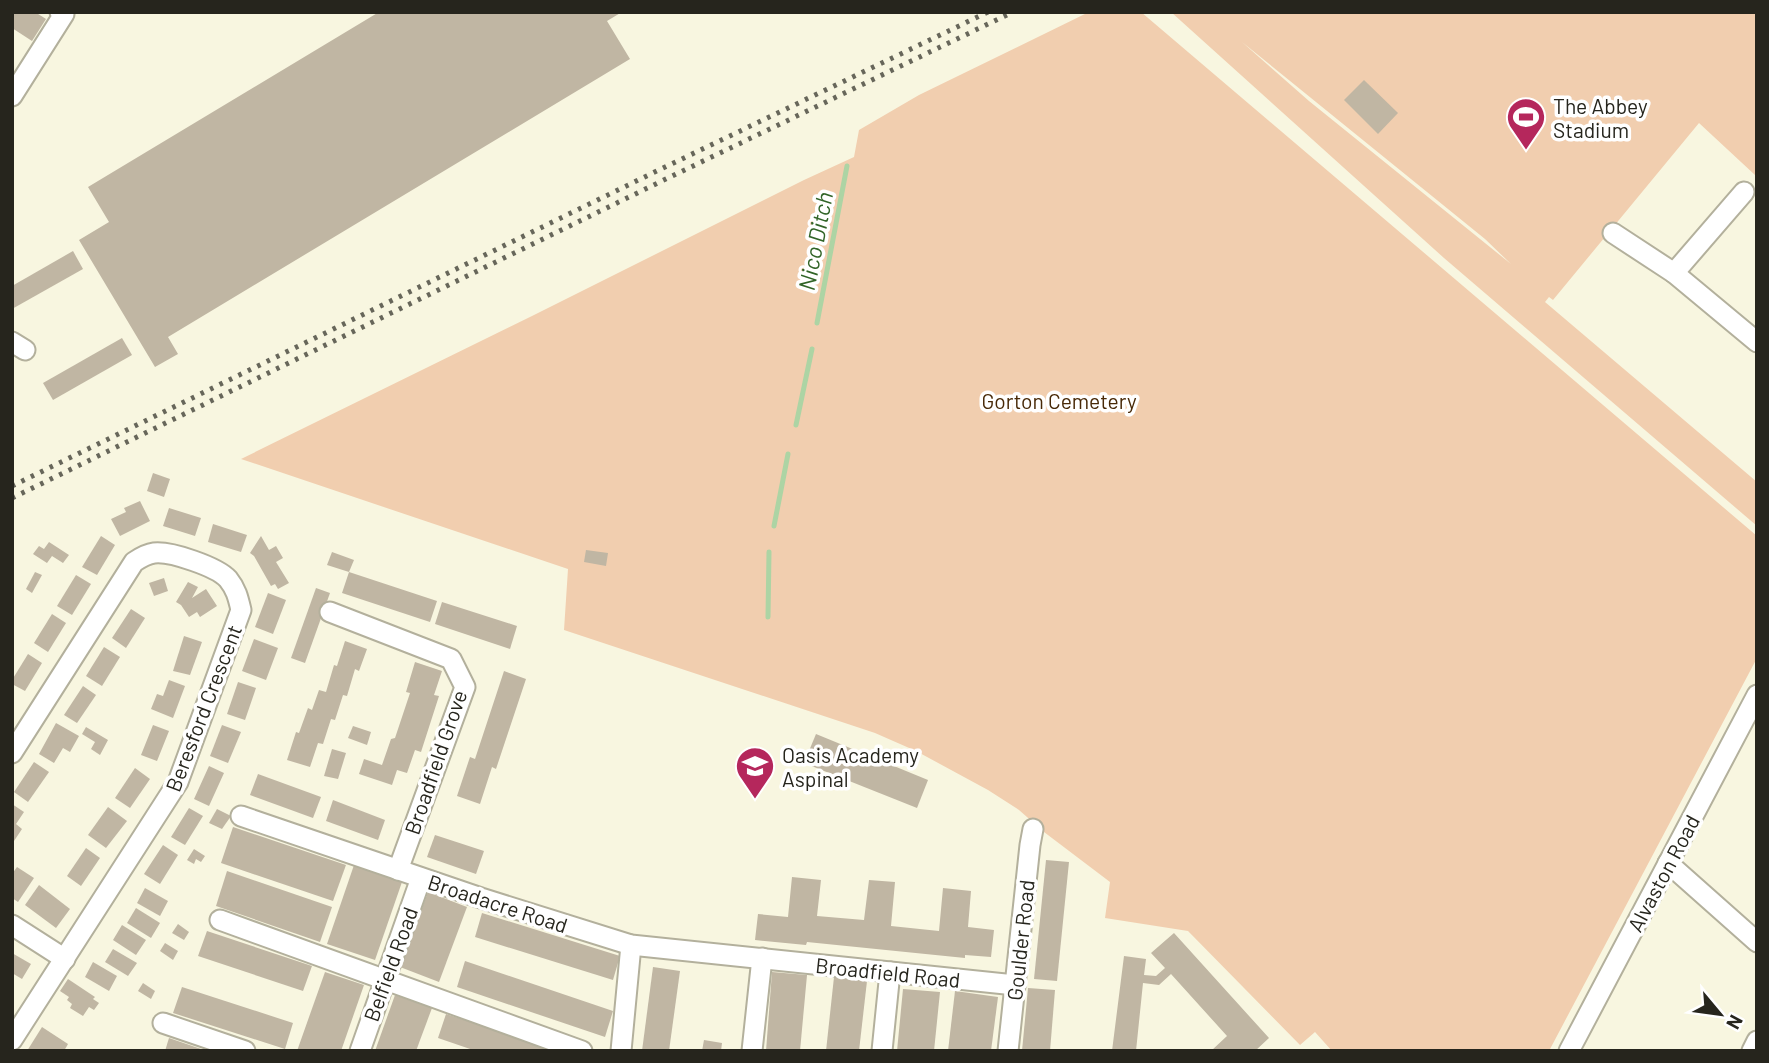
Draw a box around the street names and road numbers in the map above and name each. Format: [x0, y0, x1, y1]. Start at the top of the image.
street label: Beresford Crescent [160, 621, 246, 795]
street label: Broadfield Grove [399, 686, 471, 838]
street label: Alvaston Road [1622, 810, 1704, 936]
street label: Broadacre Road [425, 869, 571, 937]
street label: Goulder Road [1001, 878, 1039, 1002]
street label: Belfield Road [358, 903, 422, 1025]
street label: Broadfield Road [814, 952, 962, 992]

